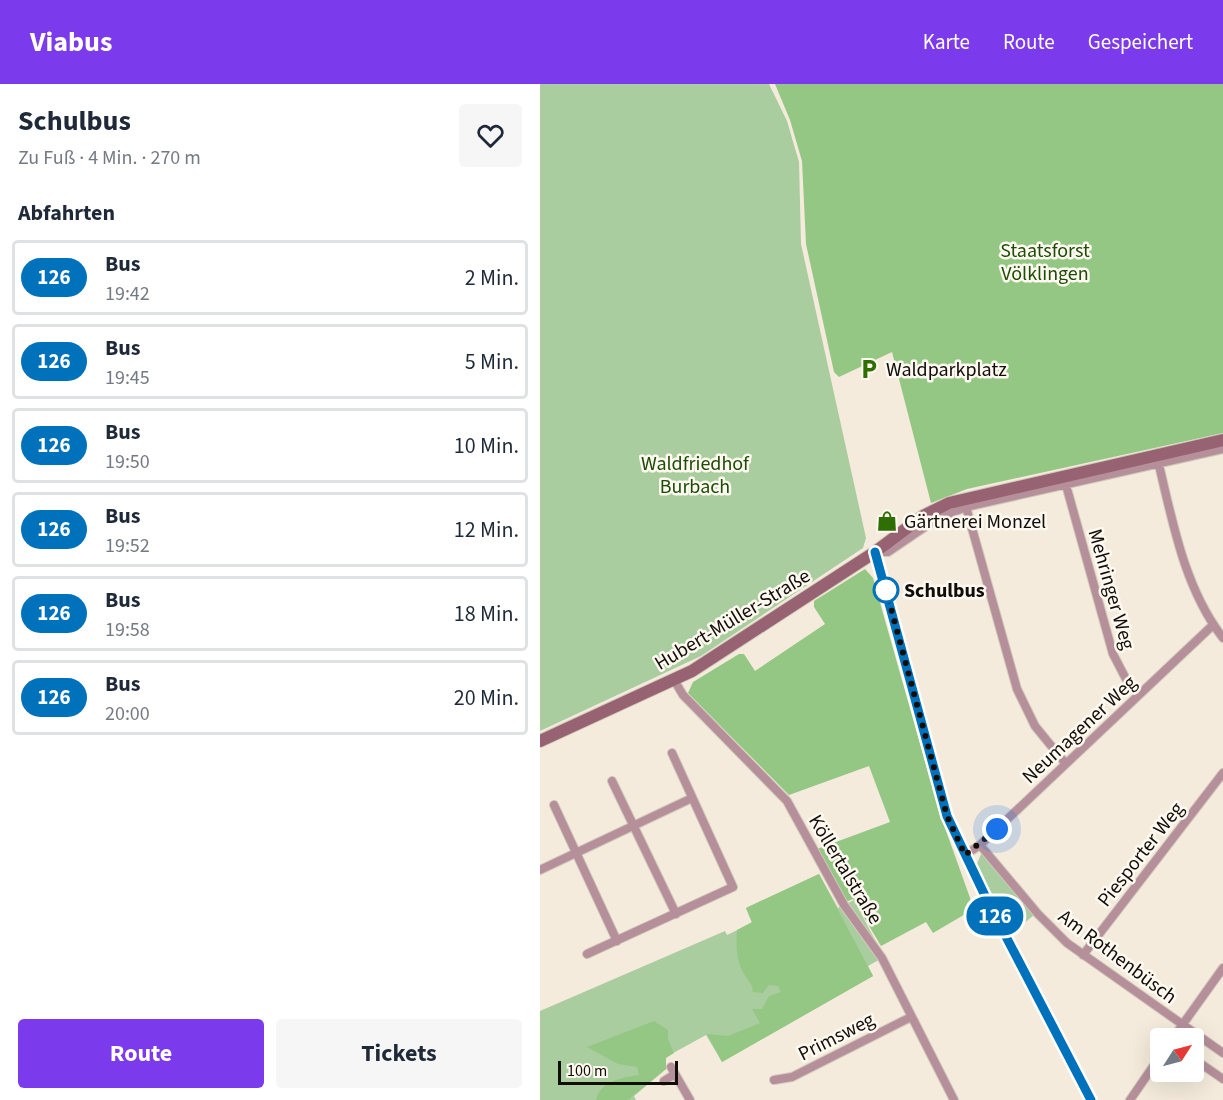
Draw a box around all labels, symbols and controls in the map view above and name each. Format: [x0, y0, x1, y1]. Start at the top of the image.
text: Viabus [30, 22, 112, 62]
text: Karte [923, 27, 970, 57]
text: Route [1003, 27, 1055, 57]
text: Gespeichert [1088, 27, 1193, 57]
text: Schulbus [18, 101, 131, 141]
button: heart [459, 104, 522, 167]
text: Zu Fuß · 4 Min. · 270 m [18, 144, 201, 172]
text: Abfahrten [18, 197, 115, 229]
park label: Staatsforst Völklingen [1000, 237, 1090, 288]
text: Bus [105, 248, 141, 280]
text: 126 [37, 262, 71, 292]
text: 2 Min. [465, 262, 519, 294]
text: 19:42 [105, 280, 150, 308]
text: Bus [105, 332, 141, 364]
text: 126 [37, 346, 71, 376]
text: 5 Min. [465, 346, 519, 378]
place label: Waldparkplatz [886, 356, 1007, 384]
parking icon: Waldparkplatz [857, 357, 881, 381]
text: 19:45 [105, 364, 150, 392]
text: Bus [105, 416, 141, 448]
text: 126 [37, 430, 71, 460]
text: 10 Min. [454, 430, 519, 462]
text: 19:50 [105, 448, 150, 476]
park label: Waldfriedhof Burbach [641, 450, 750, 501]
text: Bus [105, 500, 141, 532]
place label: Gärtnerei Monzel [904, 508, 1046, 536]
shop icon: Gärtnerei Monzel [875, 509, 899, 533]
text: 126 [37, 514, 71, 544]
text: 12 Min. [454, 514, 519, 546]
street label: Mehringer Weg [1080, 526, 1142, 653]
text: 19:52 [105, 532, 150, 560]
street label: Hubert-Müller-Straße [649, 562, 816, 677]
marker: Schulbus [873, 577, 899, 603]
place label: Schulbus [904, 577, 985, 605]
text: Bus [105, 584, 141, 616]
text: 126 [37, 598, 71, 628]
text: 18 Min. [454, 598, 519, 630]
text: 19:58 [105, 616, 150, 644]
text: Bus [105, 668, 141, 700]
street label: Neumagener Weg [1016, 669, 1143, 790]
text: 126 [37, 682, 71, 712]
text: 20 Min. [454, 682, 519, 714]
text: 20:00 [105, 700, 150, 728]
street label: Piesporter Weg [1091, 796, 1191, 913]
street label: Köllertalstraße [801, 809, 889, 930]
your location [982, 814, 1012, 844]
line badge: 126 [960, 896, 1030, 936]
text: 126 [978, 901, 1012, 931]
street label: Am Rothenbüsch [1052, 903, 1183, 1011]
street label: Primsweg [793, 1006, 879, 1068]
button: Route [18, 1019, 264, 1088]
button: Tickets [276, 1019, 522, 1088]
north arrow [1150, 1028, 1204, 1082]
map controls [1150, 1028, 1204, 1082]
scale bar [558, 1058, 678, 1086]
text: 100 m [567, 1060, 607, 1082]

